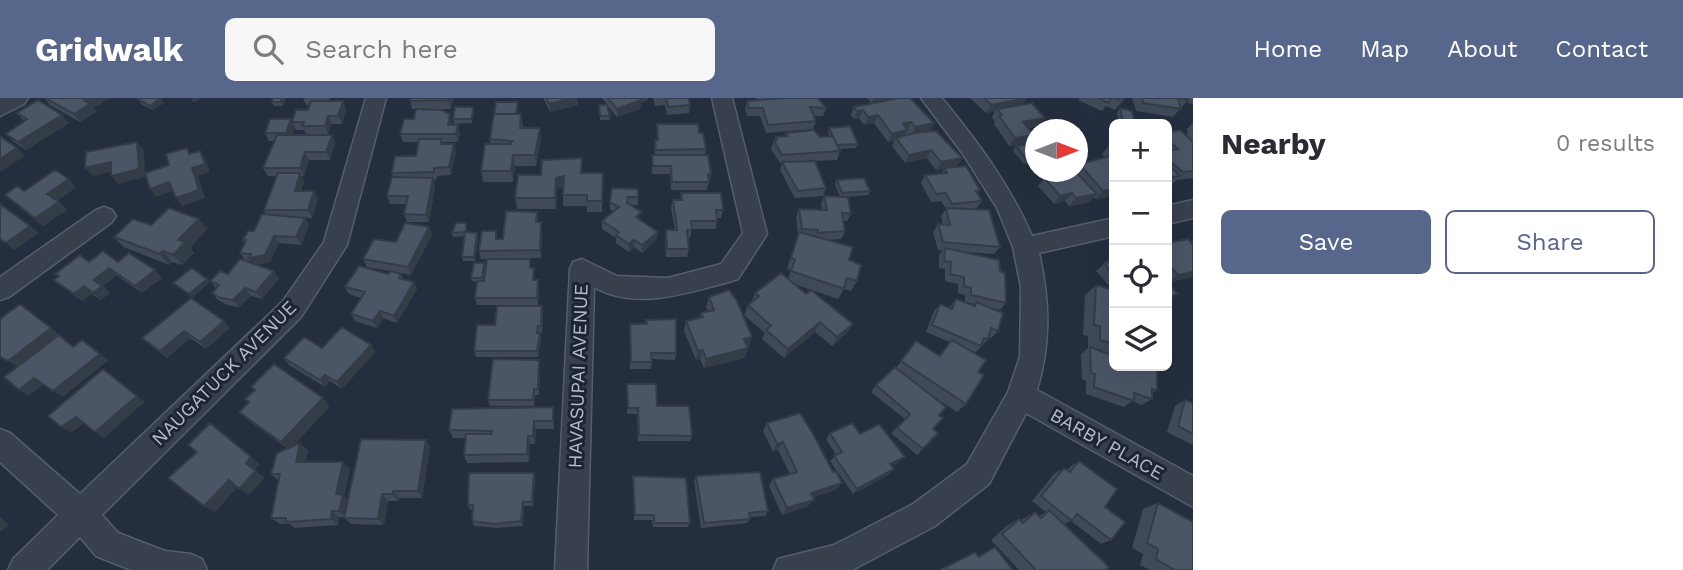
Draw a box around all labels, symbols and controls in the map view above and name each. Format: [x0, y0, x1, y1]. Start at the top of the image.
search box [225, 18, 715, 81]
text: Gridwalk [35, 30, 183, 69]
icon: search [249, 30, 287, 68]
text: Search here [305, 34, 458, 64]
text: Home [1254, 35, 1322, 63]
text: Map [1360, 35, 1409, 63]
text: About [1447, 35, 1517, 63]
text: Contact [1555, 35, 1648, 63]
north arrow [1025, 119, 1088, 182]
map controls [1109, 119, 1172, 371]
button: + [1109, 119, 1172, 182]
text: Nearby [1221, 126, 1326, 161]
text: 0 results [1556, 130, 1655, 157]
button: − [1109, 182, 1172, 245]
button: Save [1221, 210, 1431, 274]
button: Share [1445, 210, 1655, 274]
button: locate [1109, 245, 1172, 308]
street label: HAVASUPAI AVENUE [563, 283, 593, 469]
street label: NAUGATUCK AVENUE [147, 296, 301, 450]
button: layers [1109, 308, 1172, 371]
street label: BARBY PLACE [1046, 403, 1168, 485]

